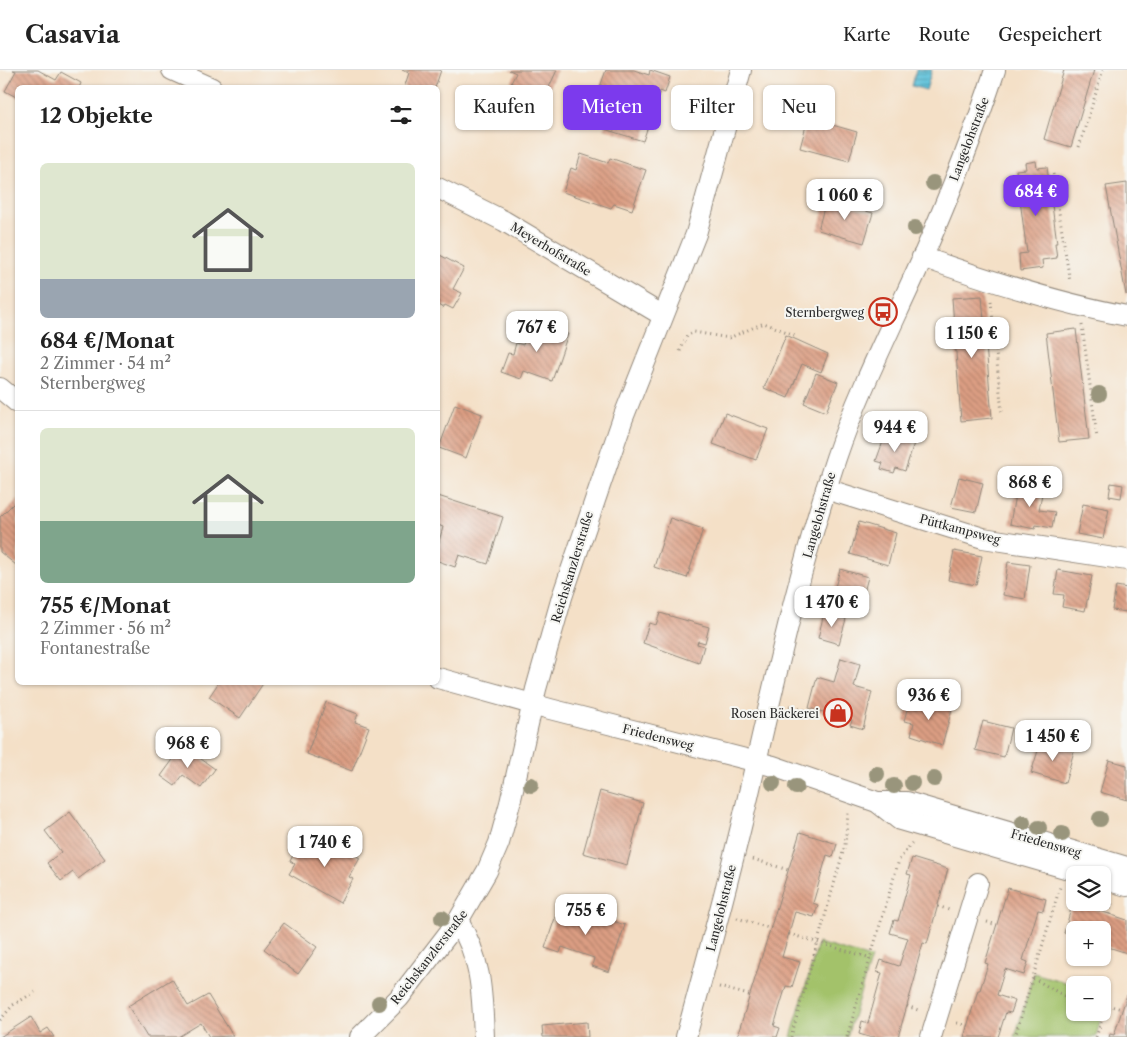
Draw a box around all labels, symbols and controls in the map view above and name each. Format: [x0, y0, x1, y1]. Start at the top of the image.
text: Casavia [25, 20, 120, 49]
text: Karte [843, 24, 891, 46]
text: Route [919, 24, 970, 46]
text: Gespeichert [998, 24, 1102, 46]
chip: Kaufen [455, 85, 553, 130]
chip: Mieten [563, 85, 661, 130]
chip: Filter [671, 85, 753, 130]
chip: Neu [763, 85, 835, 130]
street label: Langelohstraße [946, 95, 992, 183]
icon: filters [387, 101, 415, 129]
text: 12 Objekte [40, 103, 153, 128]
pin: 684 € [1001, 174, 1071, 217]
pin: 1 060 € [799, 178, 891, 221]
text: 684 € [1014, 181, 1058, 201]
text: 1 060 € [817, 185, 873, 205]
icon: home [183, 195, 273, 285]
street label: Meyerhofstraße [508, 219, 594, 279]
bus stop icon: Sternbergweg [868, 297, 898, 327]
place label: Sternbergweg [785, 305, 865, 320]
pin: 767 € [502, 310, 572, 353]
pin: 1 150 € [926, 316, 1018, 359]
text: 767 € [517, 317, 557, 337]
text: 1 150 € [946, 323, 998, 343]
text: 684 €/Monat [40, 328, 175, 353]
text: 2 Zimmer · 54 m² [40, 353, 171, 373]
text: Sternbergweg [40, 373, 145, 393]
pin: 944 € [860, 410, 930, 453]
text: 944 € [874, 417, 916, 437]
icon: home [183, 461, 273, 551]
pin: 868 € [995, 466, 1065, 508]
street label: Langelohstraße [800, 470, 839, 560]
text: 868 € [1008, 472, 1052, 492]
street label: Reichskanzlerstraße [548, 509, 596, 625]
street label: Püttkampsweg [918, 511, 1003, 547]
pin: 1 470 € [786, 586, 878, 628]
text: 1 470 € [805, 592, 859, 612]
text: 755 €/Monat [40, 593, 171, 618]
text: 2 Zimmer · 56 m² [40, 618, 171, 638]
text: Fontanestraße [40, 638, 150, 658]
pin: 936 € [894, 678, 964, 721]
text: 936 € [908, 685, 950, 705]
shop icon: Rosen Bäckerei [823, 698, 853, 728]
place label: Rosen Bäckerei [731, 706, 819, 721]
pin: 1 450 € [1007, 720, 1099, 762]
street label: Friedensweg [621, 721, 696, 753]
pin: 968 € [153, 726, 223, 769]
text: 1 450 € [1026, 726, 1080, 746]
text: 968 € [166, 733, 210, 753]
pin: 1 740 € [279, 826, 371, 868]
street label: Friedensweg [1009, 826, 1084, 860]
text: 1 740 € [299, 832, 351, 852]
street label: Langelohstraße [703, 863, 739, 953]
map controls [1066, 866, 1111, 1021]
button: layers [1066, 866, 1111, 911]
pin: 755 € [551, 894, 621, 936]
text: 755 € [566, 900, 606, 920]
street label: Reichskanzlerstraße [387, 906, 471, 1007]
button: + [1066, 921, 1111, 966]
button: − [1066, 976, 1111, 1021]

